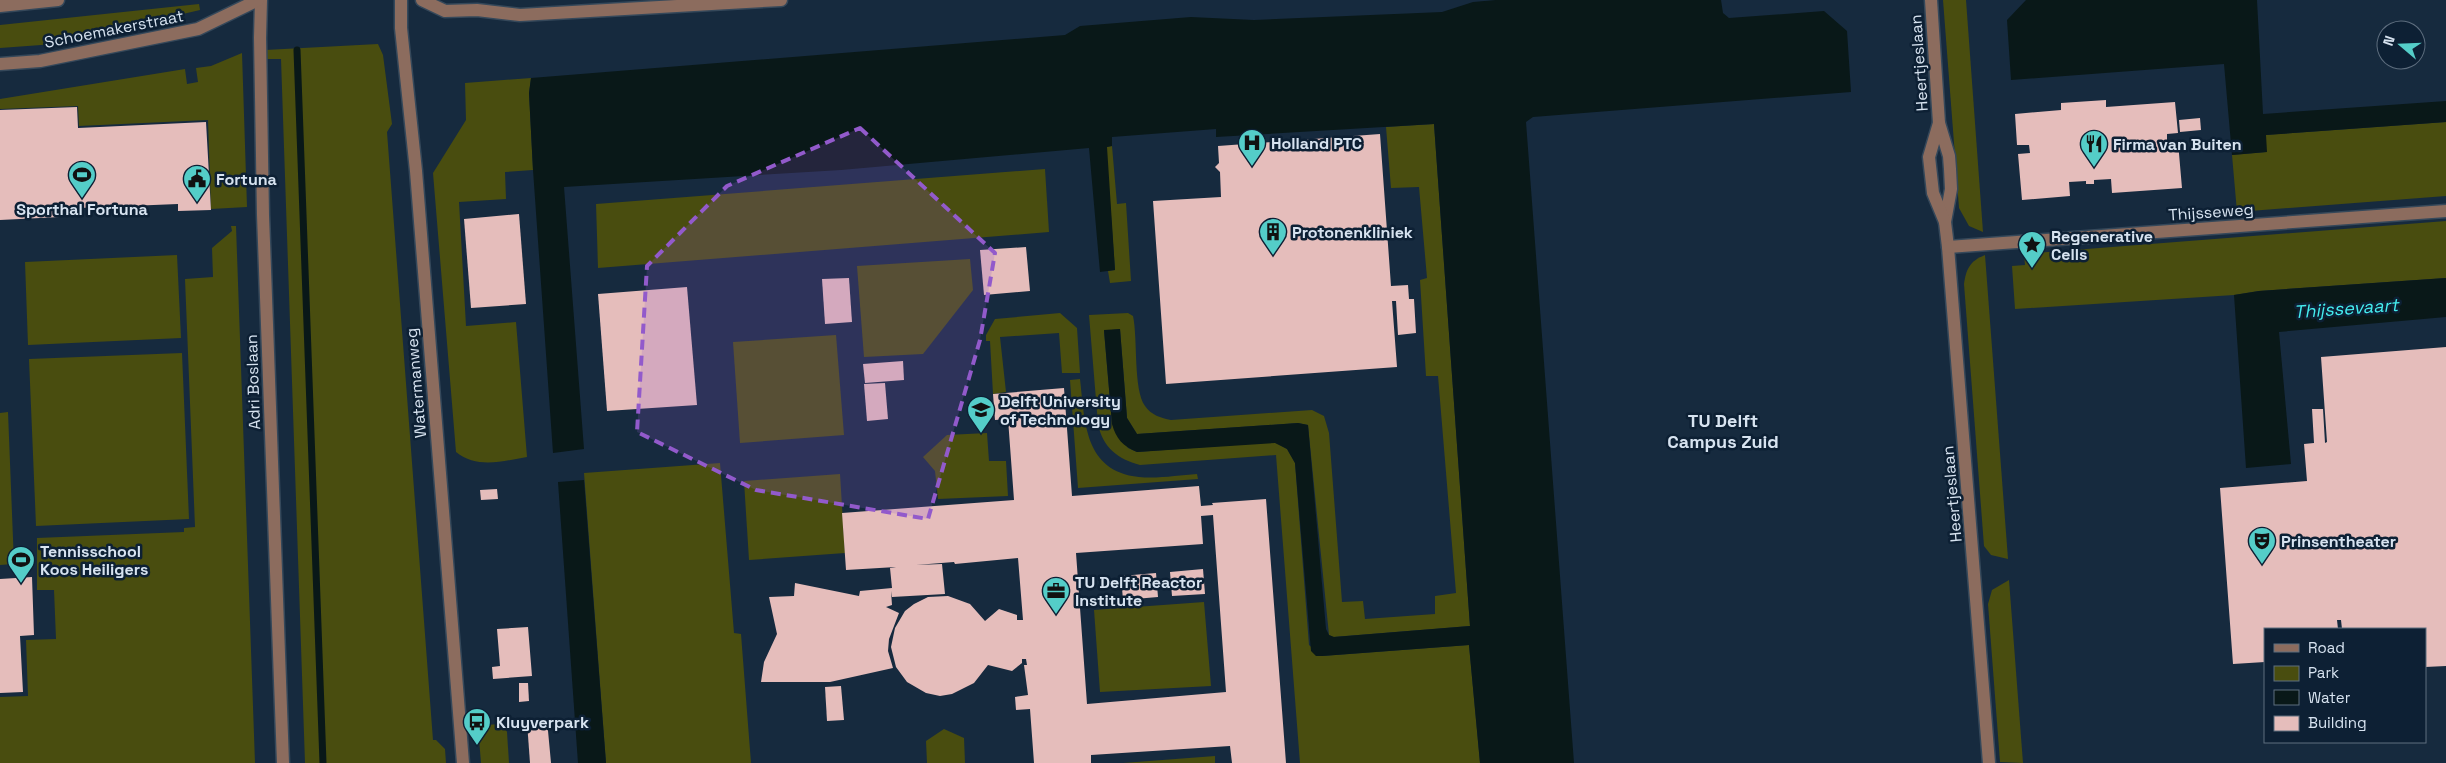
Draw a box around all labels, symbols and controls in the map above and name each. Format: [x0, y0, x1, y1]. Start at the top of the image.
street label: Schoemakerstraat [42, 5, 186, 53]
street label: Heertjeslaan [1905, 14, 1933, 112]
north arrow [2376, 20, 2426, 70]
text: N [2379, 33, 2399, 48]
hospital icon: Holland PTC [1237, 128, 1267, 167]
restaurant icon: Firma van Buiten [2079, 129, 2109, 168]
place label: Holland PTC [1271, 133, 1362, 154]
place label: Firma van Buiten [2113, 134, 2242, 155]
sports icon: Sporthal Fortuna [67, 160, 97, 199]
public building icon: Fortuna [182, 164, 212, 203]
place label: Fortuna [216, 169, 277, 190]
place label: Sporthal Fortuna [16, 199, 148, 220]
street label: Thijsseweg [2168, 199, 2254, 225]
building icon: Protonenkliniek [1258, 217, 1288, 256]
place label: Protonenkliniek [1292, 222, 1413, 243]
place label: Regenerative Cells [2051, 226, 2153, 265]
place icon: Regenerative Cells [2017, 230, 2047, 269]
water label: Thijssevaart [2293, 293, 2401, 323]
street label: Watermanweg [401, 327, 431, 439]
street label: Adri Boslaan [241, 334, 265, 430]
place label: Delft University of Technology [1000, 391, 1121, 430]
school or university icon: Delft University of Technology [966, 395, 996, 434]
district label: TU Delft Campus Zuid [1667, 409, 1779, 453]
street label: Heertjeslaan [1937, 445, 1967, 543]
theatre icon: Prinsentheater [2247, 526, 2277, 565]
place label: Prinsentheater [2281, 531, 2396, 552]
place label: Tennisschool Koos Heiligers [40, 541, 148, 580]
sports icon: Tennisschool Koos Heiligers [6, 545, 36, 584]
place label: TU Delft Reactor Institute [1075, 572, 1202, 611]
office icon: TU Delft Reactor Institute [1041, 576, 1071, 615]
legend [2264, 628, 2426, 743]
text: Road [2308, 638, 2345, 657]
text: Park [2308, 663, 2339, 682]
text: Water [2308, 688, 2351, 707]
bus stop icon: Kluyverpark [462, 707, 492, 746]
place label: Kluyverpark [496, 712, 589, 733]
text: Building [2308, 713, 2367, 732]

